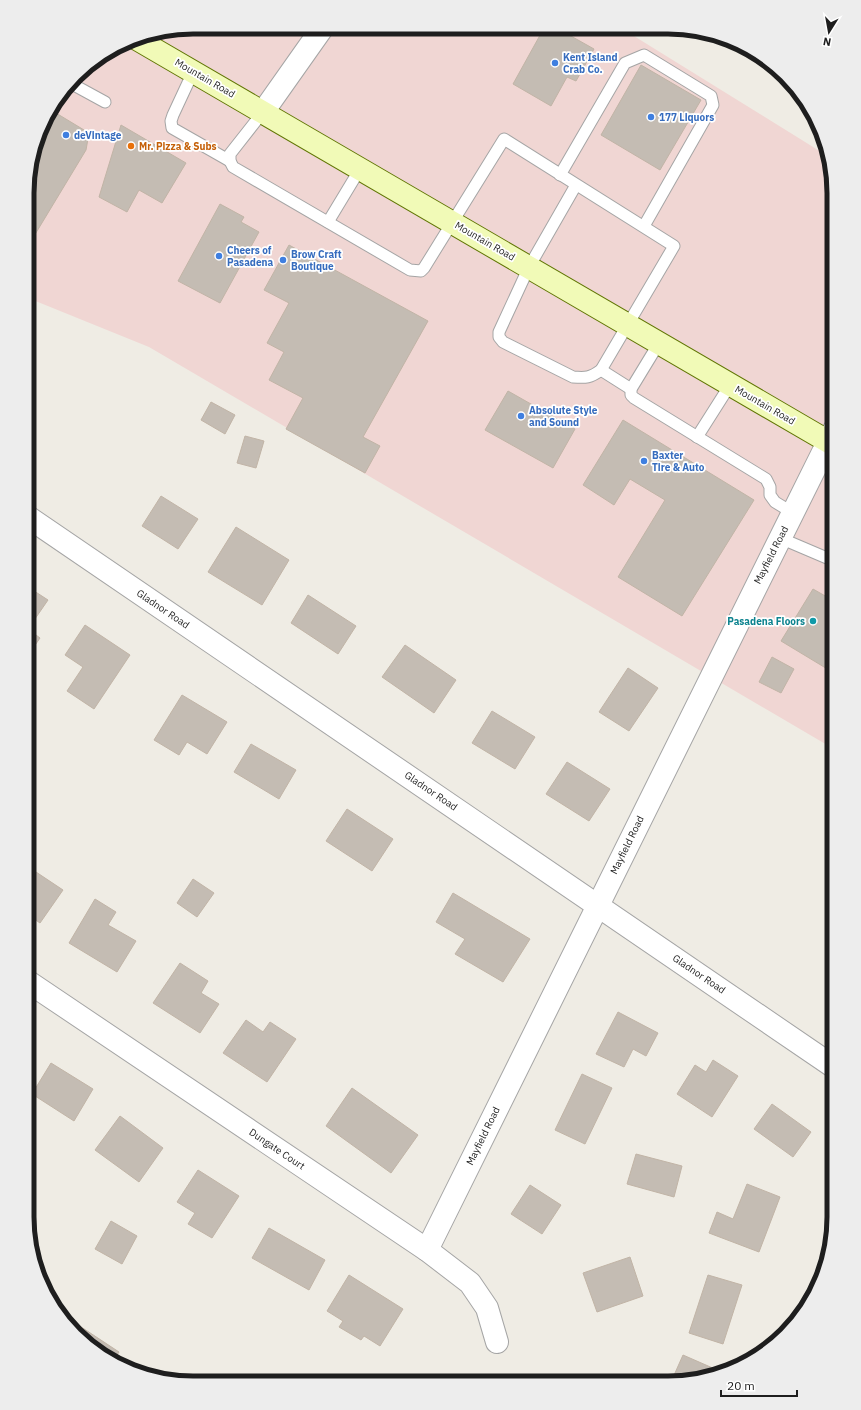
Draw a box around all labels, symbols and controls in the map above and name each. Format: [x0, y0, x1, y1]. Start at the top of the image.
north arrow [809, 12, 849, 52]
text: N [822, 34, 832, 49]
place label: Kent Island Crab Co. [563, 51, 618, 76]
street label: Mountain Road [173, 56, 237, 100]
marker: Kent Island Crab Co. [550, 58, 560, 68]
place label: 177 Liquors [659, 111, 714, 124]
marker: 177 Liquors [646, 112, 656, 122]
place label: deVintage [74, 129, 122, 142]
marker: deVintage [61, 130, 71, 140]
place label: Mr. Pizza & Subs [139, 140, 217, 153]
marker: Mr. Pizza & Subs [126, 141, 136, 151]
street label: Mountain Road [453, 219, 517, 263]
place label: Cheers of Pasadena [227, 244, 273, 269]
place label: Brow Craft Boutique [291, 248, 342, 273]
marker: Cheers of Pasadena [214, 251, 224, 261]
marker: Brow Craft Boutique [278, 255, 288, 265]
street label: Mountain Road [733, 383, 797, 427]
place label: Absolute Style and Sound [529, 404, 598, 429]
marker: Absolute Style and Sound [516, 411, 526, 421]
place label: Baxter Tire & Auto [652, 449, 705, 474]
marker: Baxter Tire & Auto [639, 456, 649, 466]
street label: Mayfield Road [751, 524, 791, 586]
street label: Gladnor Road [134, 587, 192, 631]
place label: Pasadena Floors [727, 615, 805, 628]
marker: Pasadena Floors [808, 616, 818, 626]
street label: Gladnor Road [402, 769, 460, 813]
street label: Mayfield Road [607, 814, 647, 876]
street label: Gladnor Road [670, 952, 728, 996]
street label: Mayfield Road [463, 1105, 503, 1167]
street label: Dungate Court [247, 1126, 308, 1173]
scale bar [721, 1372, 797, 1398]
text: 20 m [727, 1378, 755, 1393]

